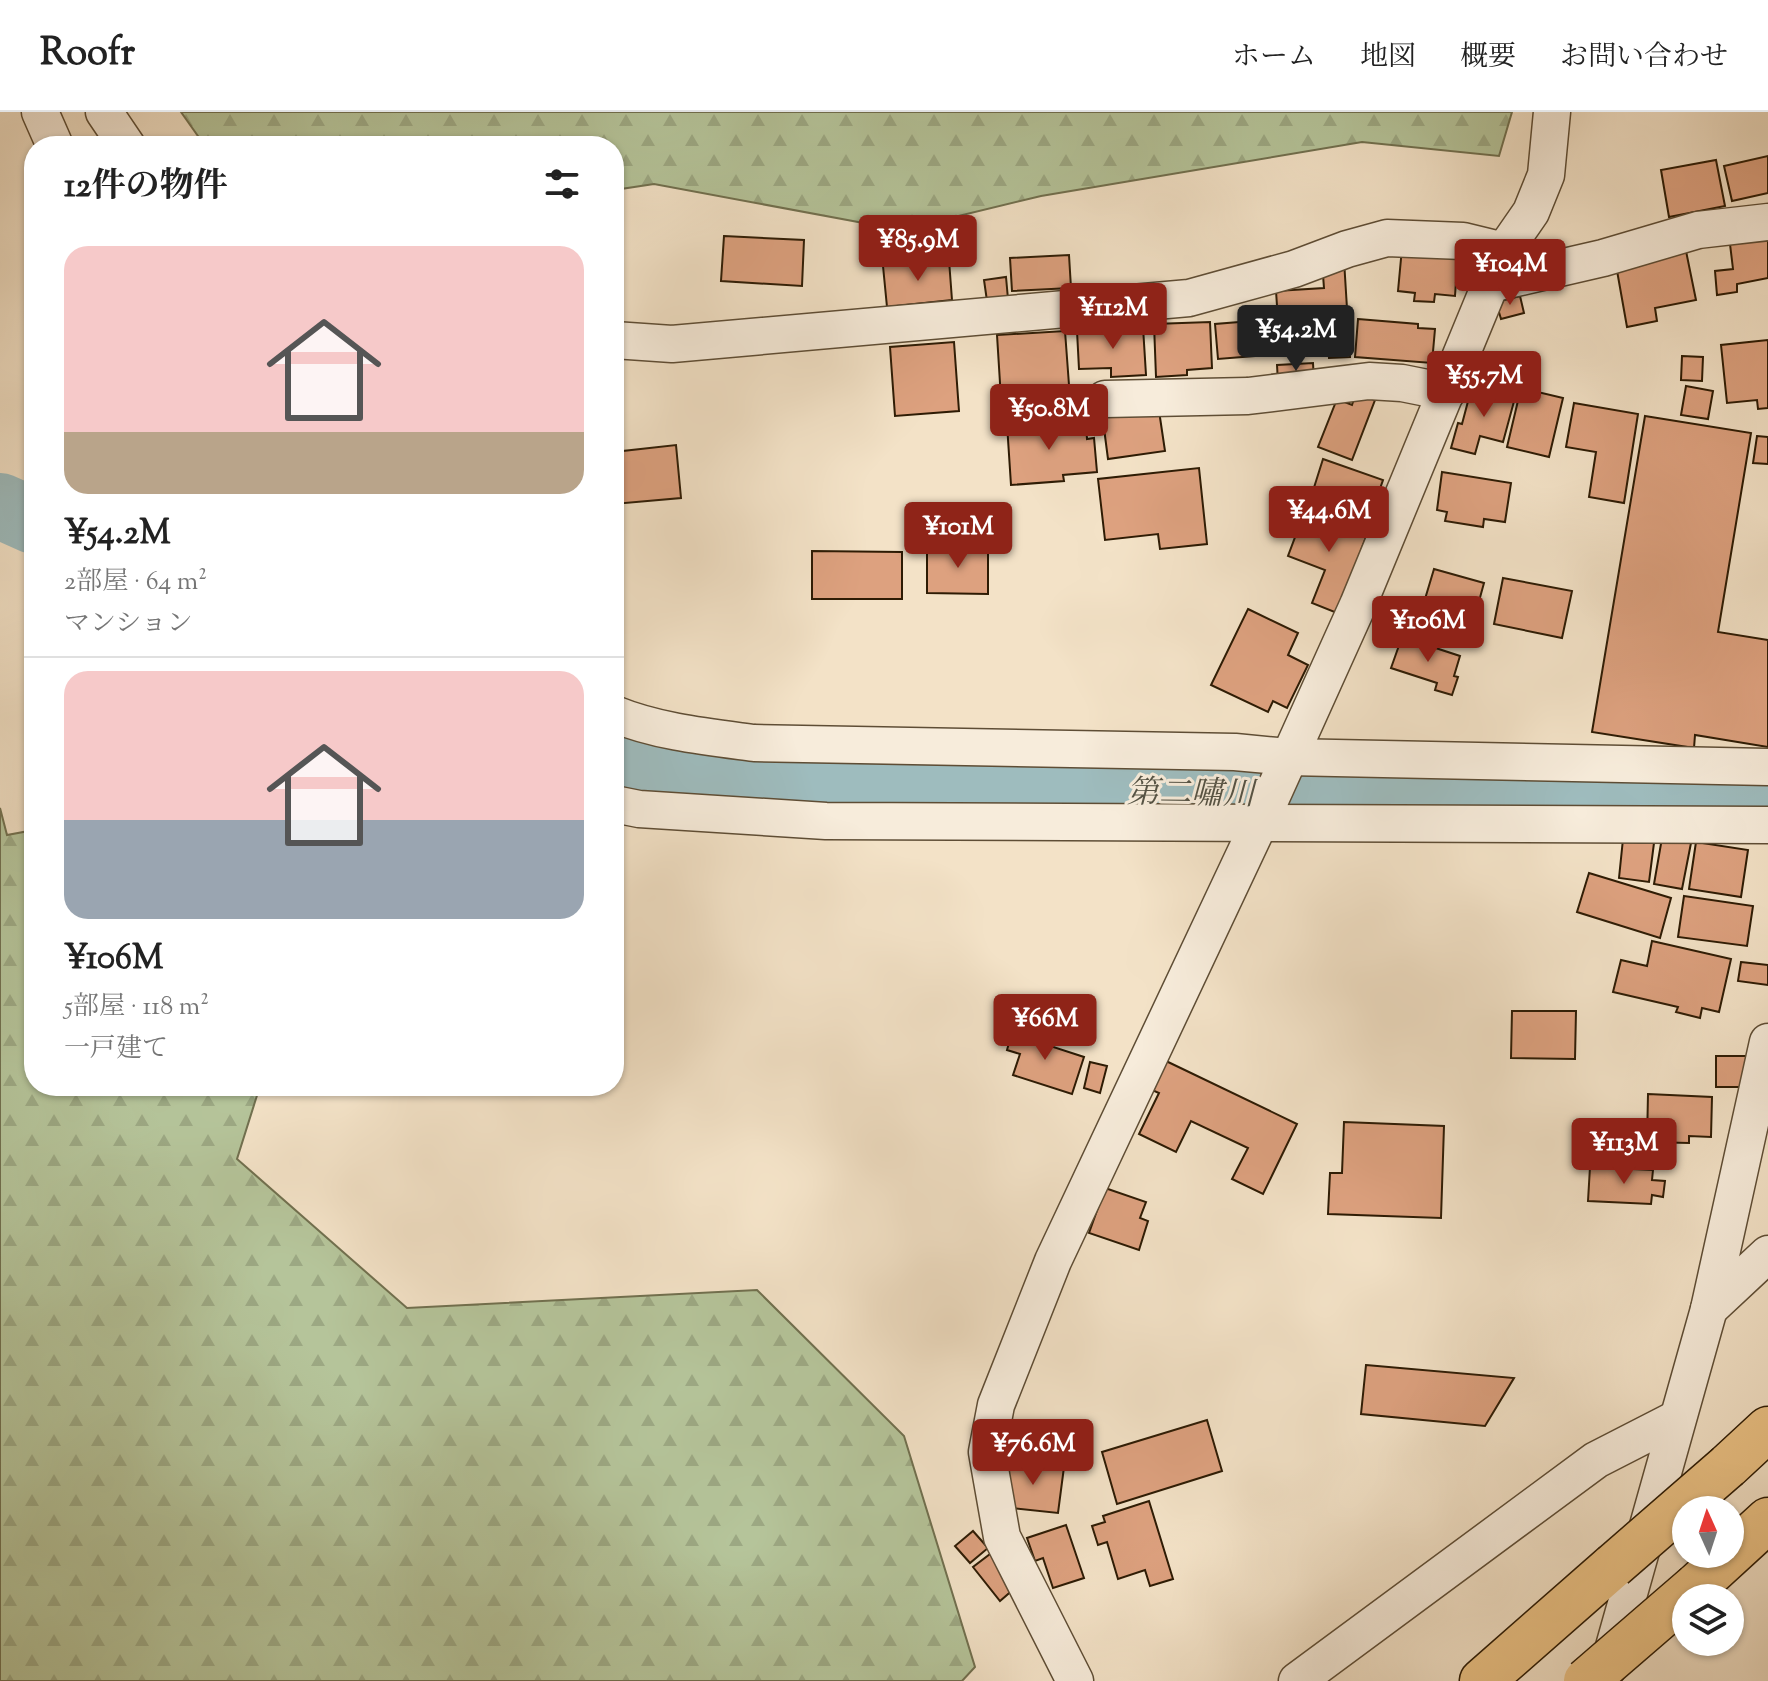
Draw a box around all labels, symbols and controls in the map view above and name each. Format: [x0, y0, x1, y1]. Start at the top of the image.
text: Roofr [40, 28, 135, 82]
text: ホーム [1232, 38, 1316, 78]
text: 地図 [1360, 38, 1416, 78]
text: 概要 [1460, 38, 1516, 78]
text: お問い合わせ [1560, 38, 1728, 78]
icon: filters [540, 162, 584, 206]
text: 12件の物件 [64, 163, 227, 212]
pin: ¥85.9M [853, 215, 983, 283]
text: ¥85.9M [877, 222, 959, 259]
pin: ¥104M [1454, 239, 1566, 307]
text: ¥104M [1473, 246, 1547, 283]
pin: ¥112M [1057, 283, 1169, 351]
text: ¥112M [1078, 290, 1148, 327]
icon: home [252, 298, 396, 442]
pin: ¥54.2M [1231, 305, 1361, 373]
text: ¥54.2M [1255, 312, 1337, 349]
pin: ¥55.7M [1419, 351, 1549, 419]
text: ¥55.7M [1445, 358, 1523, 395]
pin: ¥50.8M [984, 384, 1114, 452]
text: ¥50.8M [1008, 391, 1090, 428]
pin: ¥44.6M [1264, 486, 1394, 554]
text: ¥44.6M [1287, 493, 1371, 530]
pin: ¥101M [902, 502, 1014, 570]
text: ¥101M [922, 509, 994, 546]
text: ¥54.2M [64, 510, 170, 559]
text: 2部屋 · 64 m² [64, 564, 207, 601]
pin: ¥106M [1372, 596, 1484, 664]
text: ¥106M [1390, 603, 1466, 640]
text: マンション [64, 606, 193, 643]
icon: home [252, 723, 396, 867]
water label: 第二嘯川 [1127, 771, 1258, 819]
text: ¥106M [64, 935, 163, 984]
text: 5部屋 · 118 m² [64, 989, 209, 1026]
pin: ¥66M [998, 994, 1092, 1062]
text: ¥66M [1012, 1001, 1078, 1038]
text: 一戸建て [64, 1031, 168, 1068]
pin: ¥113M [1568, 1118, 1680, 1186]
text: ¥113M [1590, 1125, 1658, 1162]
pin: ¥76.6M [968, 1419, 1098, 1487]
text: ¥76.6M [990, 1426, 1076, 1463]
north arrow [1672, 1496, 1744, 1568]
map controls [1672, 1496, 1744, 1656]
button: layers [1672, 1584, 1744, 1656]

